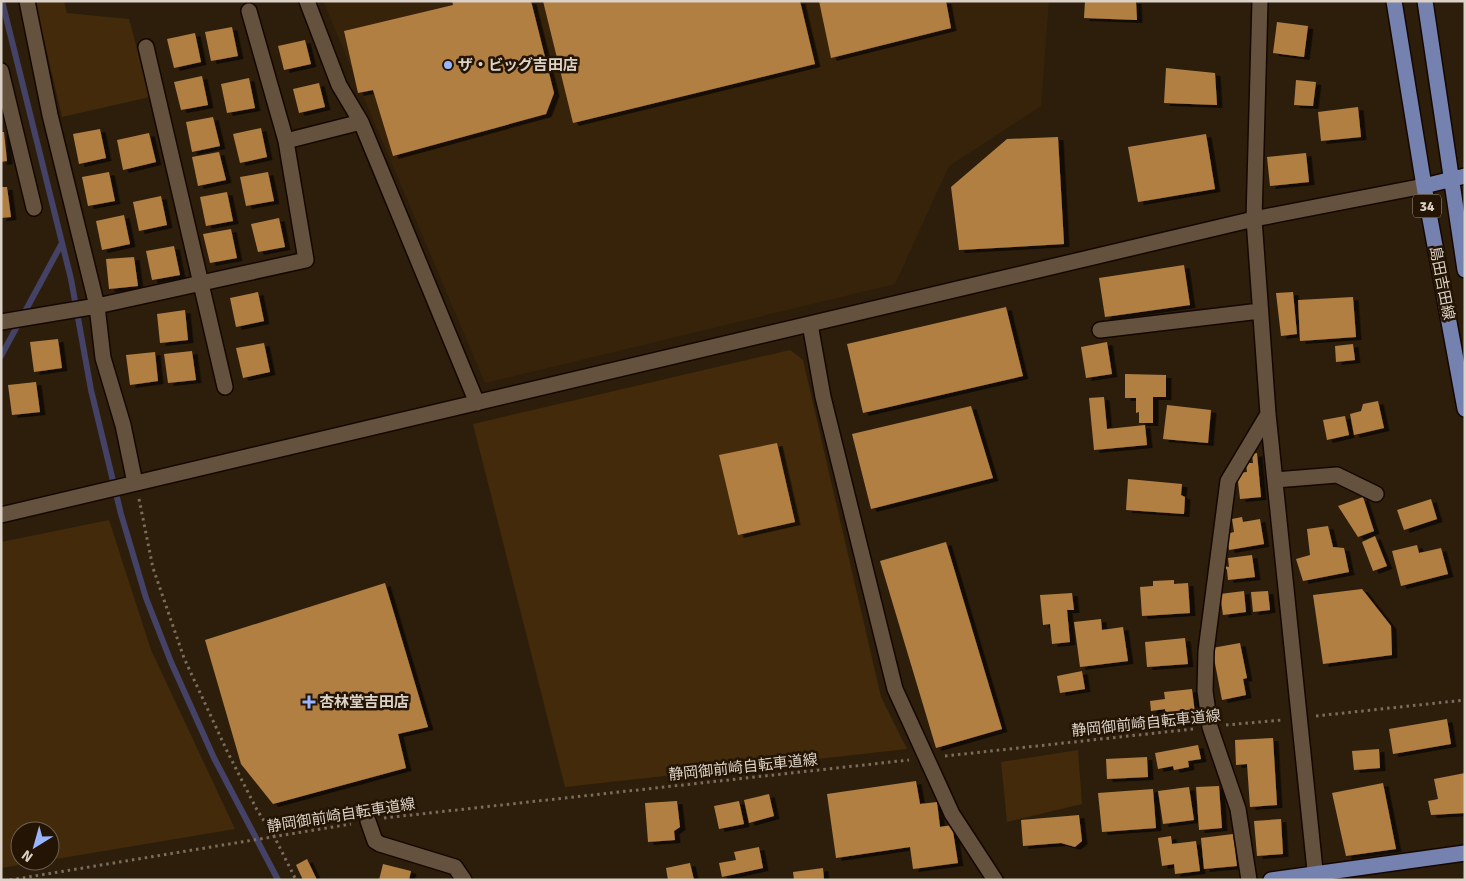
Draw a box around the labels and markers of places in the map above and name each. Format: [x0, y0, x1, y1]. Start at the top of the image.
place label: ザ・ビッグ吉田店 [458, 56, 578, 74]
marker: ザ・ビッグ吉田店 [442, 59, 454, 71]
place label: 杏林堂吉田店 [319, 693, 409, 711]
marker: 杏林堂吉田店 [303, 696, 315, 708]

